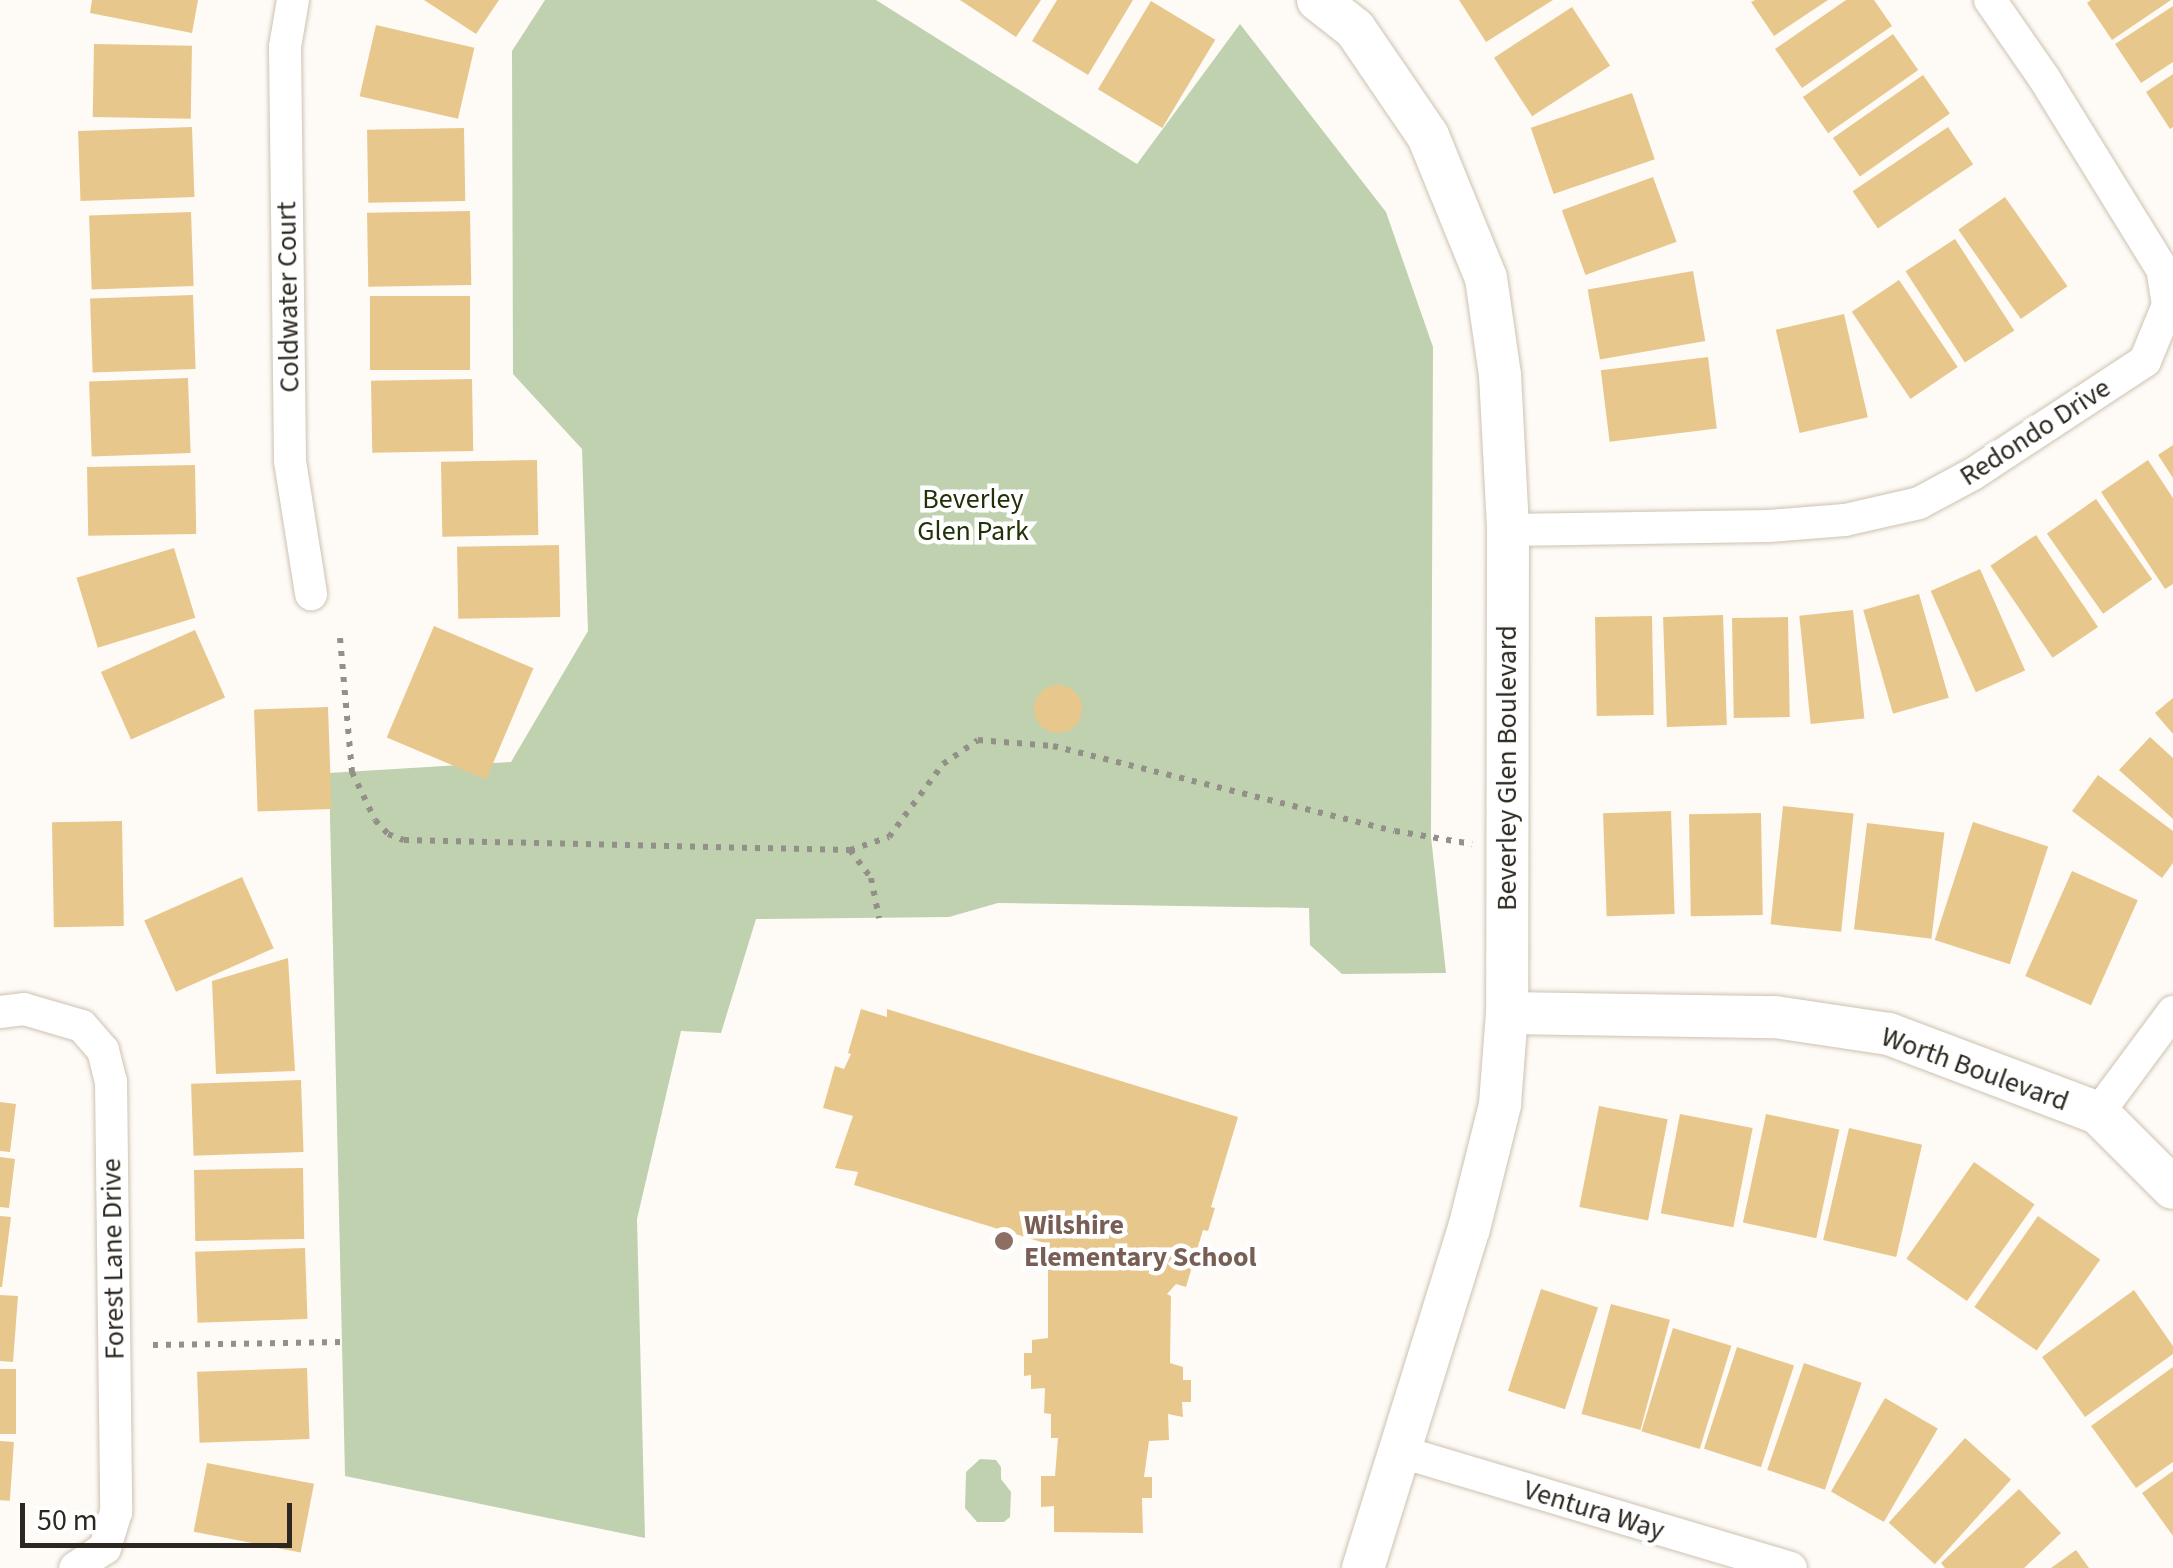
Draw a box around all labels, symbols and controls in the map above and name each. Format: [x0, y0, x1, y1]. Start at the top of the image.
street label: Coldwater Court [270, 201, 306, 393]
street label: Redondo Drive [1953, 371, 2117, 493]
park label: Beverley Glen Park [917, 482, 1029, 548]
street label: Beverley Glen Boulevard [1490, 625, 1524, 911]
street label: Worth Boulevard [1877, 1020, 2073, 1118]
street label: Forest Lane Drive [94, 1158, 132, 1360]
place label: Wilshire Elementary School [1024, 1208, 1257, 1274]
marker: Wilshire Elementary School [993, 1230, 1015, 1252]
street label: Ventura Way [1520, 1473, 1668, 1547]
scale bar [25, 1483, 298, 1545]
text: 50 m [37, 1499, 98, 1542]

